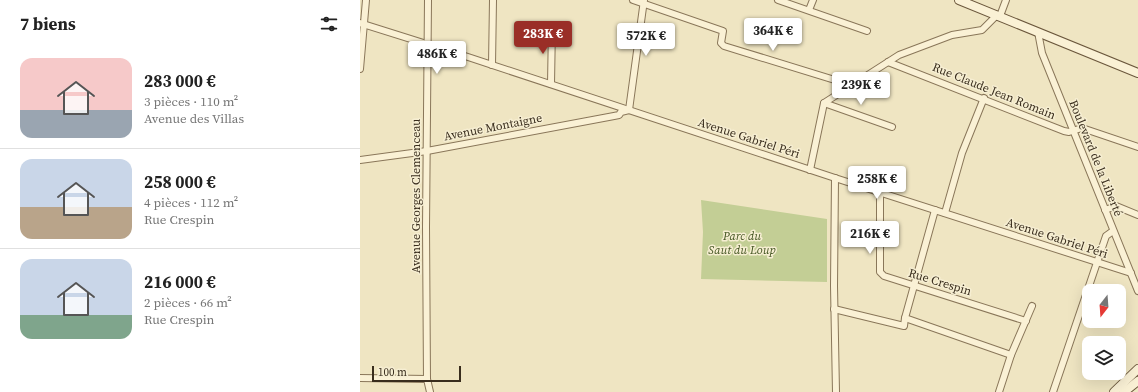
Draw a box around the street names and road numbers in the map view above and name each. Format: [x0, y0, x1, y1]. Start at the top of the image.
street label: Rue Claude Jean Romain [930, 59, 1058, 123]
street label: Boulevard de la Liberté [1065, 97, 1127, 219]
street label: Avenue Montaigne [442, 110, 544, 144]
street label: Avenue Gabriel Péri [696, 114, 802, 162]
street label: Avenue Georges Clemenceau [408, 119, 424, 273]
street label: Avenue Gabriel Péri [1004, 214, 1110, 262]
street label: Rue Crespin [907, 265, 973, 299]

